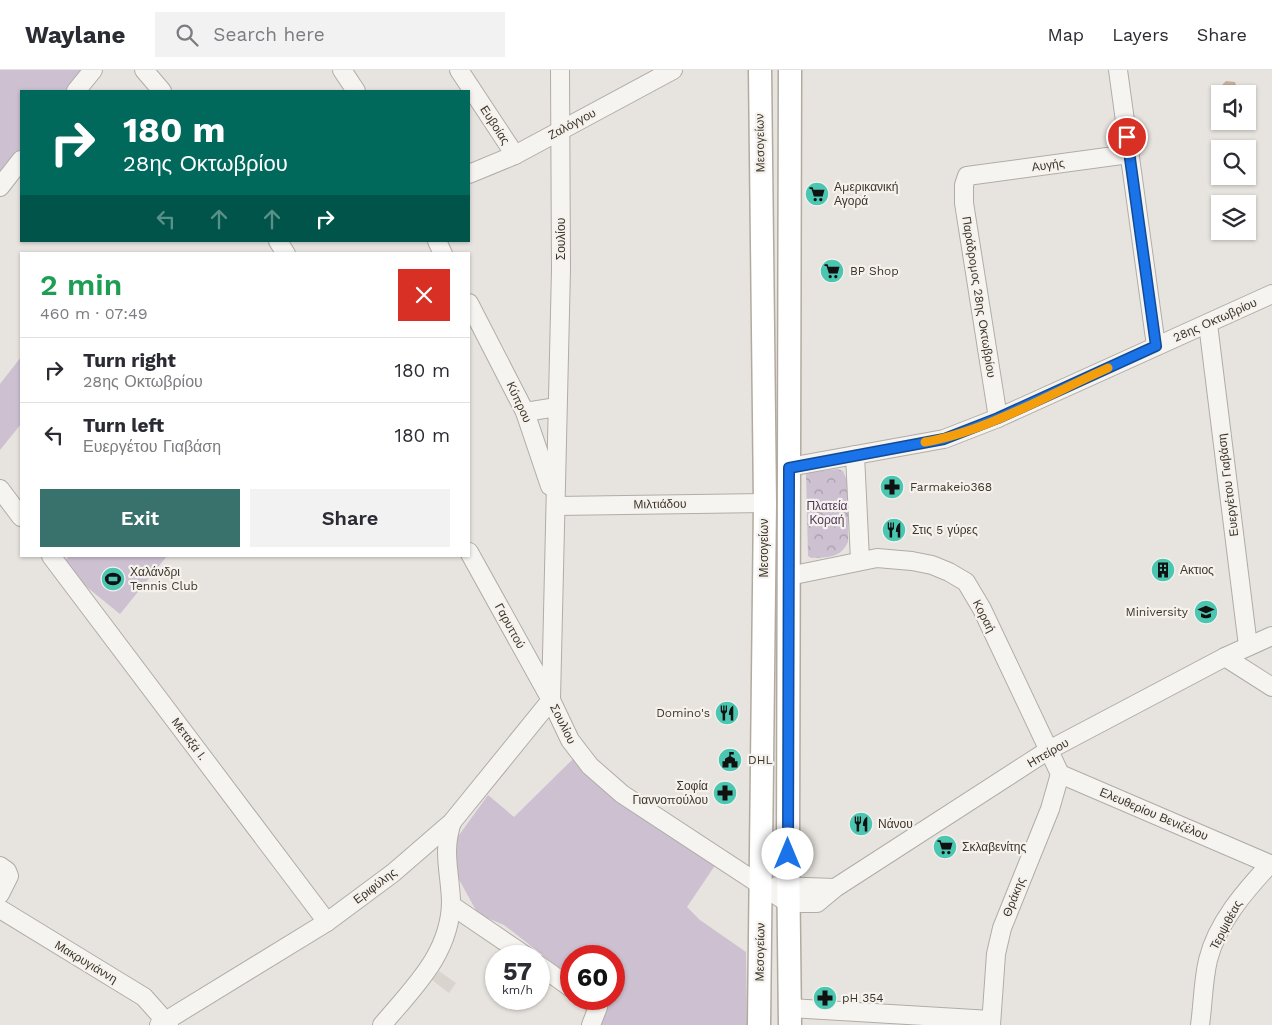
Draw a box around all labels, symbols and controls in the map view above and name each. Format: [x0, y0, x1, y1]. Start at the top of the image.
search box [155, 12, 505, 57]
text: Waylane [25, 21, 125, 49]
icon: search [173, 21, 201, 49]
text: Search here [213, 23, 325, 46]
text: Map [1047, 24, 1084, 45]
text: Layers [1112, 24, 1169, 45]
text: Share [1197, 24, 1247, 45]
map controls [1211, 85, 1256, 240]
button: sound [1211, 85, 1256, 130]
street label: Ευβοίας [477, 103, 513, 147]
street label: Ζαλόγγου [546, 106, 598, 142]
text: 180 m [123, 109, 226, 151]
icon: right [40, 110, 105, 175]
street label: Μεσογείων [752, 113, 768, 173]
pin [1106, 116, 1148, 158]
icon: arrive [1113, 123, 1141, 151]
button: search [1211, 140, 1256, 185]
text: 28ης Οκτωβρίου [123, 151, 288, 176]
street label: Αυγής [1031, 156, 1066, 174]
place label: Αμερικανική Αγορά [834, 180, 898, 208]
supermarket icon: Αμερικανική Αγορά [804, 181, 830, 207]
button: layers [1211, 195, 1256, 240]
icon: left [152, 205, 180, 233]
icon: ahead [205, 205, 233, 233]
icon: ahead [258, 205, 286, 233]
icon: right [311, 205, 339, 233]
street label: Παράδρομος 28ης Οκτωβρίου [959, 215, 999, 379]
street label: Σουλίου [554, 218, 568, 260]
supermarket icon: BP Shop [819, 258, 845, 284]
place label: BP Shop [850, 264, 899, 278]
text: 2 min [40, 267, 122, 302]
button: close [398, 269, 450, 321]
street label: 28ης Οκτωβρίου [1171, 295, 1259, 345]
text: 460 m · 07:49 [40, 304, 148, 323]
text: Turn right [83, 349, 176, 372]
icon: right [40, 356, 68, 384]
text: 180 m [394, 359, 450, 382]
text: 28ης Οκτωβρίου [83, 372, 203, 391]
street label: Κύπρου [503, 379, 535, 425]
text: Turn left [83, 414, 164, 437]
icon: left [40, 421, 68, 449]
text: 180 m [394, 424, 450, 447]
street label: Ευεργέτου Γιαβάση [1215, 433, 1241, 537]
text: Ευεργέτου Γιαβάση [83, 437, 221, 456]
pharmacy icon: Farmakeio368 [879, 474, 905, 500]
place label: Farmakeio368 [910, 480, 992, 494]
button: Exit [40, 489, 240, 547]
button: Share [250, 489, 450, 547]
street label: Μιλτιάδου [633, 497, 687, 511]
park label: Πλατεία Κοραή [806, 499, 848, 527]
restaurant icon: Στις 5 γύρες [881, 517, 907, 543]
street label: Μεσογείων [757, 519, 771, 577]
place label: Στις 5 γύρες [912, 523, 978, 537]
building icon: Ακτιος [1150, 557, 1176, 583]
place label: Ακτιος [1180, 563, 1214, 577]
place label: Χαλάνδρι Tennis Club [130, 565, 198, 593]
sports icon: Χαλάνδρι Tennis Club [100, 566, 126, 592]
street label: Κοραή [970, 597, 998, 635]
school or university icon: Miniversity [1193, 599, 1219, 625]
street label: Γαρυττού [492, 601, 528, 651]
place label: Miniversity [1125, 605, 1189, 619]
restaurant icon: Domino's [714, 700, 740, 726]
street label: Σουλίου [547, 702, 579, 746]
place label: Domino's [656, 706, 710, 720]
street label: Μεταξά Ι. [169, 715, 209, 763]
street label: Ηπείρου [1025, 736, 1071, 770]
public building icon: DHL [717, 747, 743, 773]
place label: DHL [748, 753, 773, 767]
place label: Σοφία Γιαννοπούλου [633, 779, 708, 807]
pharmacy icon: Σοφία Γιαννοπούλου [712, 780, 738, 806]
street label: Ελευθερίου Βενιζέλου [1098, 785, 1210, 843]
restaurant icon: Νάνου [848, 811, 874, 837]
place label: Νάνου [878, 817, 913, 831]
position arrow [761, 827, 813, 879]
supermarket icon: Σκλαβενίτης [932, 834, 958, 860]
place label: Σκλαβενίτης [962, 840, 1027, 854]
street label: Εριφύλης [351, 865, 399, 907]
street label: Θράκης [1000, 875, 1028, 919]
street label: Τερψιθέας [1207, 898, 1245, 952]
street label: Μεσογείων [752, 922, 768, 982]
street label: Μακρυγιάννη [52, 938, 120, 986]
speed limit sign: 60 [560, 945, 625, 1010]
text: 57 [503, 957, 532, 986]
text: km/h [502, 983, 533, 997]
pharmacy icon: pH 354 [812, 985, 838, 1011]
place label: pH 354 [842, 991, 884, 1005]

